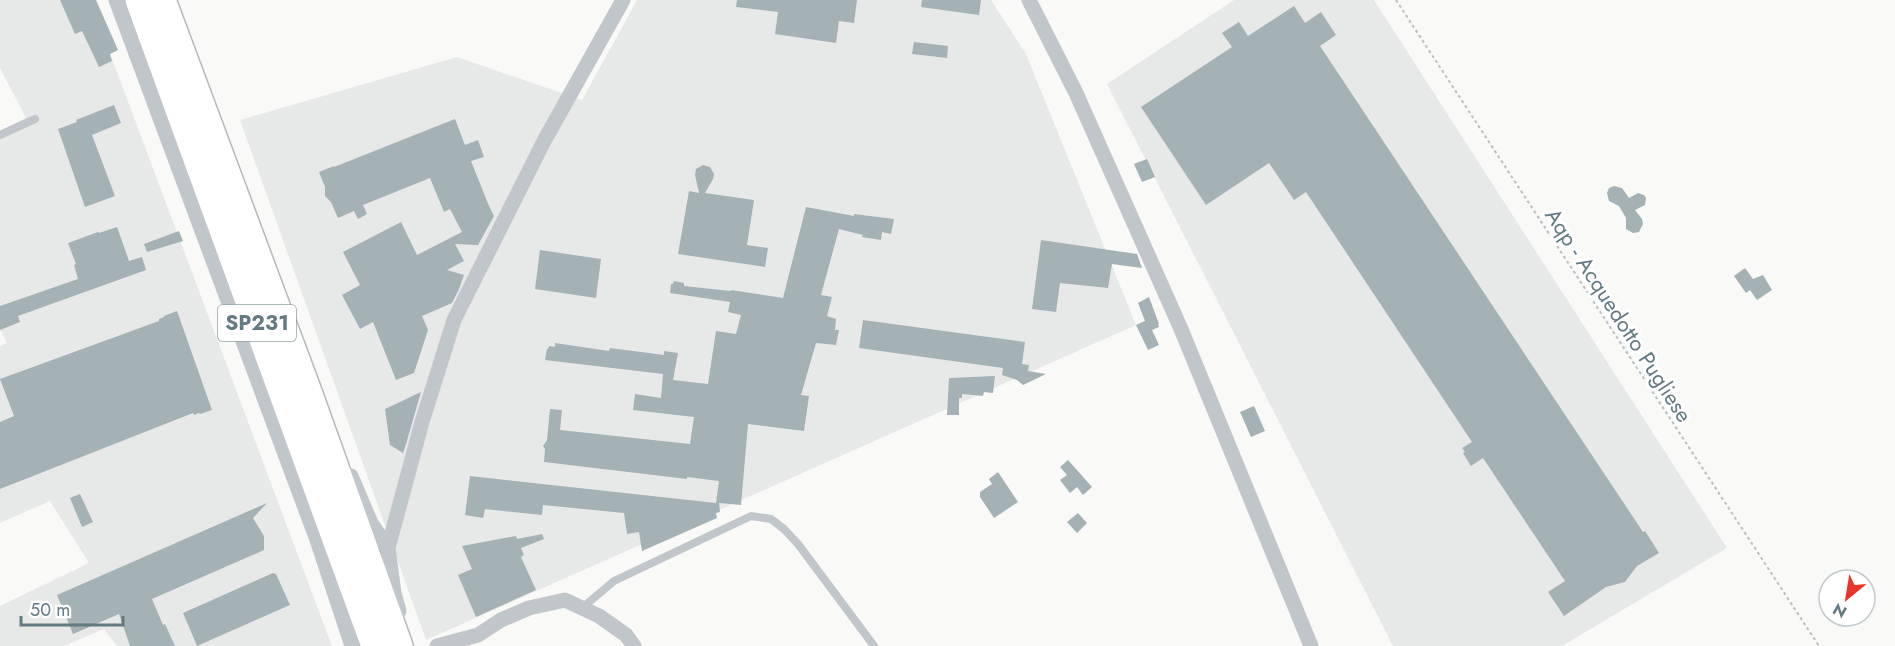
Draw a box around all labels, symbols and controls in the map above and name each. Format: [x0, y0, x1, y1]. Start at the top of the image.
street label: Aqp - Acquedotto Pugliese [1538, 202, 1700, 428]
road number: SP231 [218, 305, 296, 341]
north arrow [1817, 568, 1877, 628]
scale bar [21, 589, 123, 627]
text: 50 m [30, 597, 70, 623]
text: N [1828, 597, 1851, 624]

